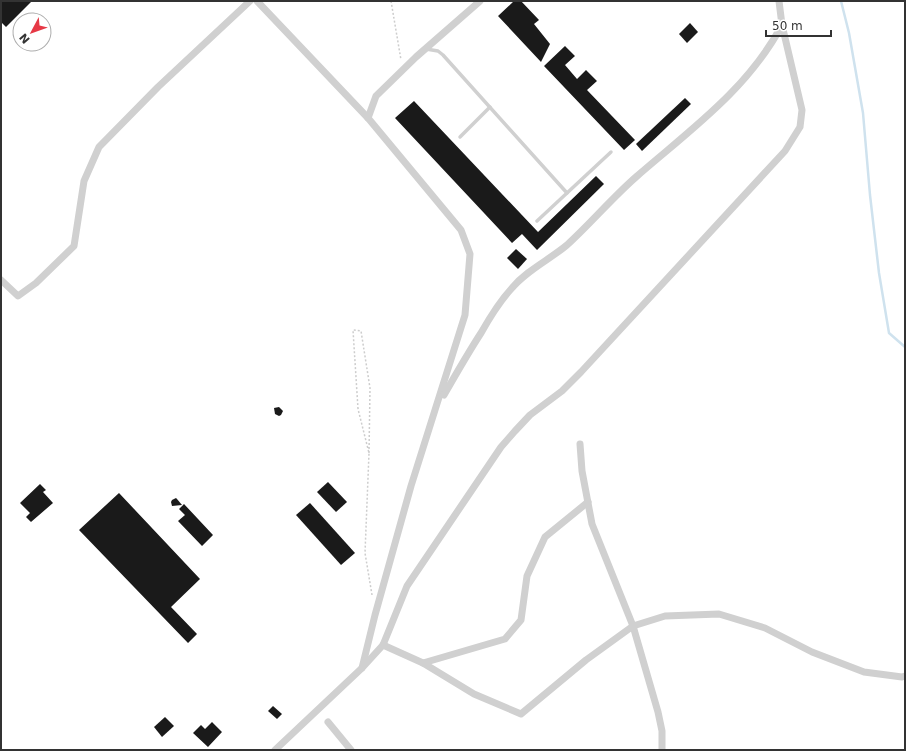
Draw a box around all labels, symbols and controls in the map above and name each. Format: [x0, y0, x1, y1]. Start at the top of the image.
north arrow [12, 12, 52, 52]
scale bar [766, 12, 831, 38]
text: 50 m [772, 19, 803, 33]
text: N [17, 30, 33, 46]

